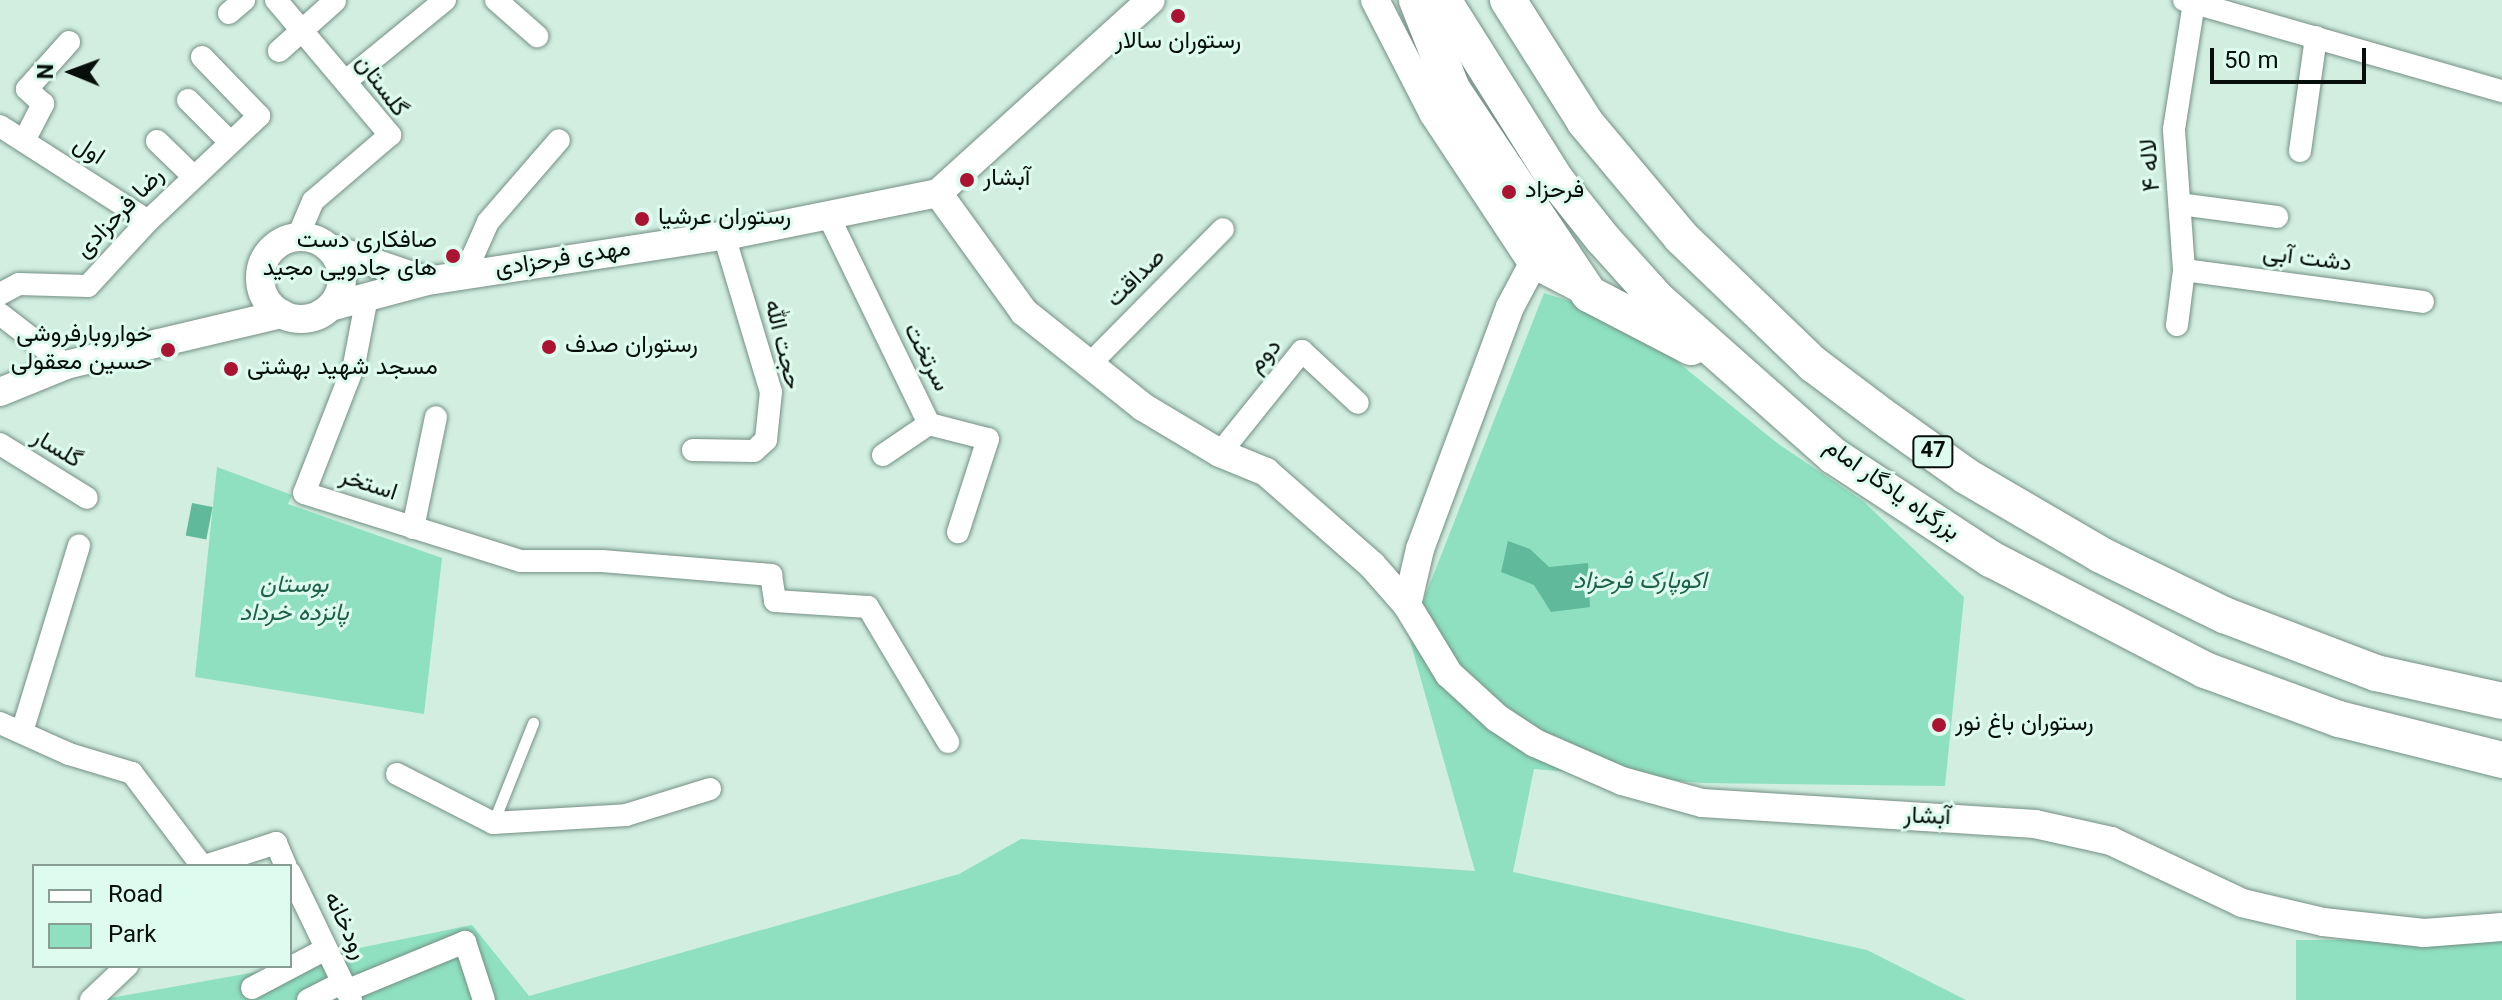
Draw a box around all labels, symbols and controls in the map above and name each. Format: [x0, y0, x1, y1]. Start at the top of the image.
marker: رستوران سالار [1169, 7, 1187, 25]
place label: رستوران سالار [1115, 29, 1241, 57]
north arrow [32, 32, 112, 112]
scale bar [2214, 32, 2370, 82]
text: 50 m [2224, 43, 2278, 81]
street label: گلستان [347, 50, 413, 124]
text: N [30, 64, 65, 80]
street label: اول [67, 131, 109, 173]
street label: لاله ۴ [2136, 137, 2168, 193]
street label: رضا فرحزادی [71, 163, 171, 265]
place label: آبشار [983, 166, 1030, 194]
marker: آبشار [958, 171, 976, 189]
place label: فرحزاد [1525, 178, 1584, 206]
marker: فرحزاد [1500, 183, 1518, 201]
place label: رستوران عرشیا [658, 205, 791, 233]
marker: رستوران عرشیا [633, 210, 651, 228]
place label: صافکاری دست های جادویی مجید [263, 228, 437, 284]
street label: مهدی فرحزادی [493, 235, 633, 285]
street label: دشت آبی [2261, 240, 2353, 280]
street label: صداقت [1101, 243, 1173, 315]
marker: صافکاری دست های جادویی مجید [444, 247, 462, 265]
street label: حجت الله [756, 297, 806, 393]
street label: سرتخت [896, 319, 954, 397]
place label: خواروبارفروشی حسین معقولی [11, 322, 152, 378]
place label: رستوران صدف [565, 333, 698, 361]
street label: دوم [1243, 334, 1289, 380]
marker: رستوران صدف [540, 338, 558, 356]
marker: خواروبارفروشی حسین معقولی [159, 341, 177, 359]
place label: مسجد شهید بهشتی [247, 355, 438, 383]
marker: مسجد شهید بهشتی [222, 360, 240, 378]
street label: گلسار [26, 424, 86, 476]
street label: بزرگراه یادگار امام [1818, 434, 1964, 548]
road number: 47 [1911, 434, 1955, 470]
street label: استخر [336, 463, 400, 509]
park label: اکوپارک فرحزاد [1573, 569, 1707, 597]
park label: بوستان پانزده خرداد [239, 573, 349, 629]
place label: رستوران باغ نور [1955, 711, 2094, 739]
marker: رستوران باغ نور [1930, 716, 1948, 734]
street label: آبشار [1903, 803, 1951, 833]
legend [32, 864, 292, 968]
text: Road [108, 877, 163, 915]
street label: رودخانه [316, 887, 372, 965]
text: Park [108, 917, 156, 955]

